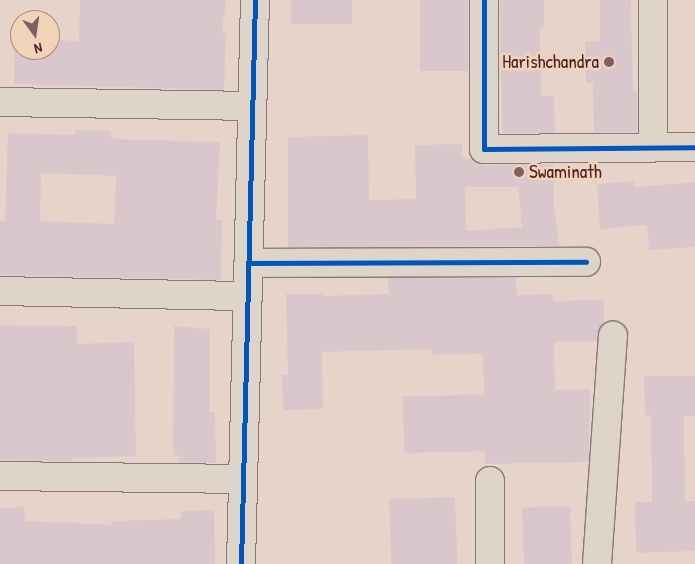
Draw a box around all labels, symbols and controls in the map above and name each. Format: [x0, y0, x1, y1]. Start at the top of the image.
north arrow [10, 10, 60, 60]
text: N [33, 39, 44, 59]
place label: Harishchandra [502, 51, 599, 73]
marker: Harishchandra [603, 56, 615, 68]
place label: Swaminath [529, 161, 602, 183]
marker: Swaminath [513, 166, 525, 178]

